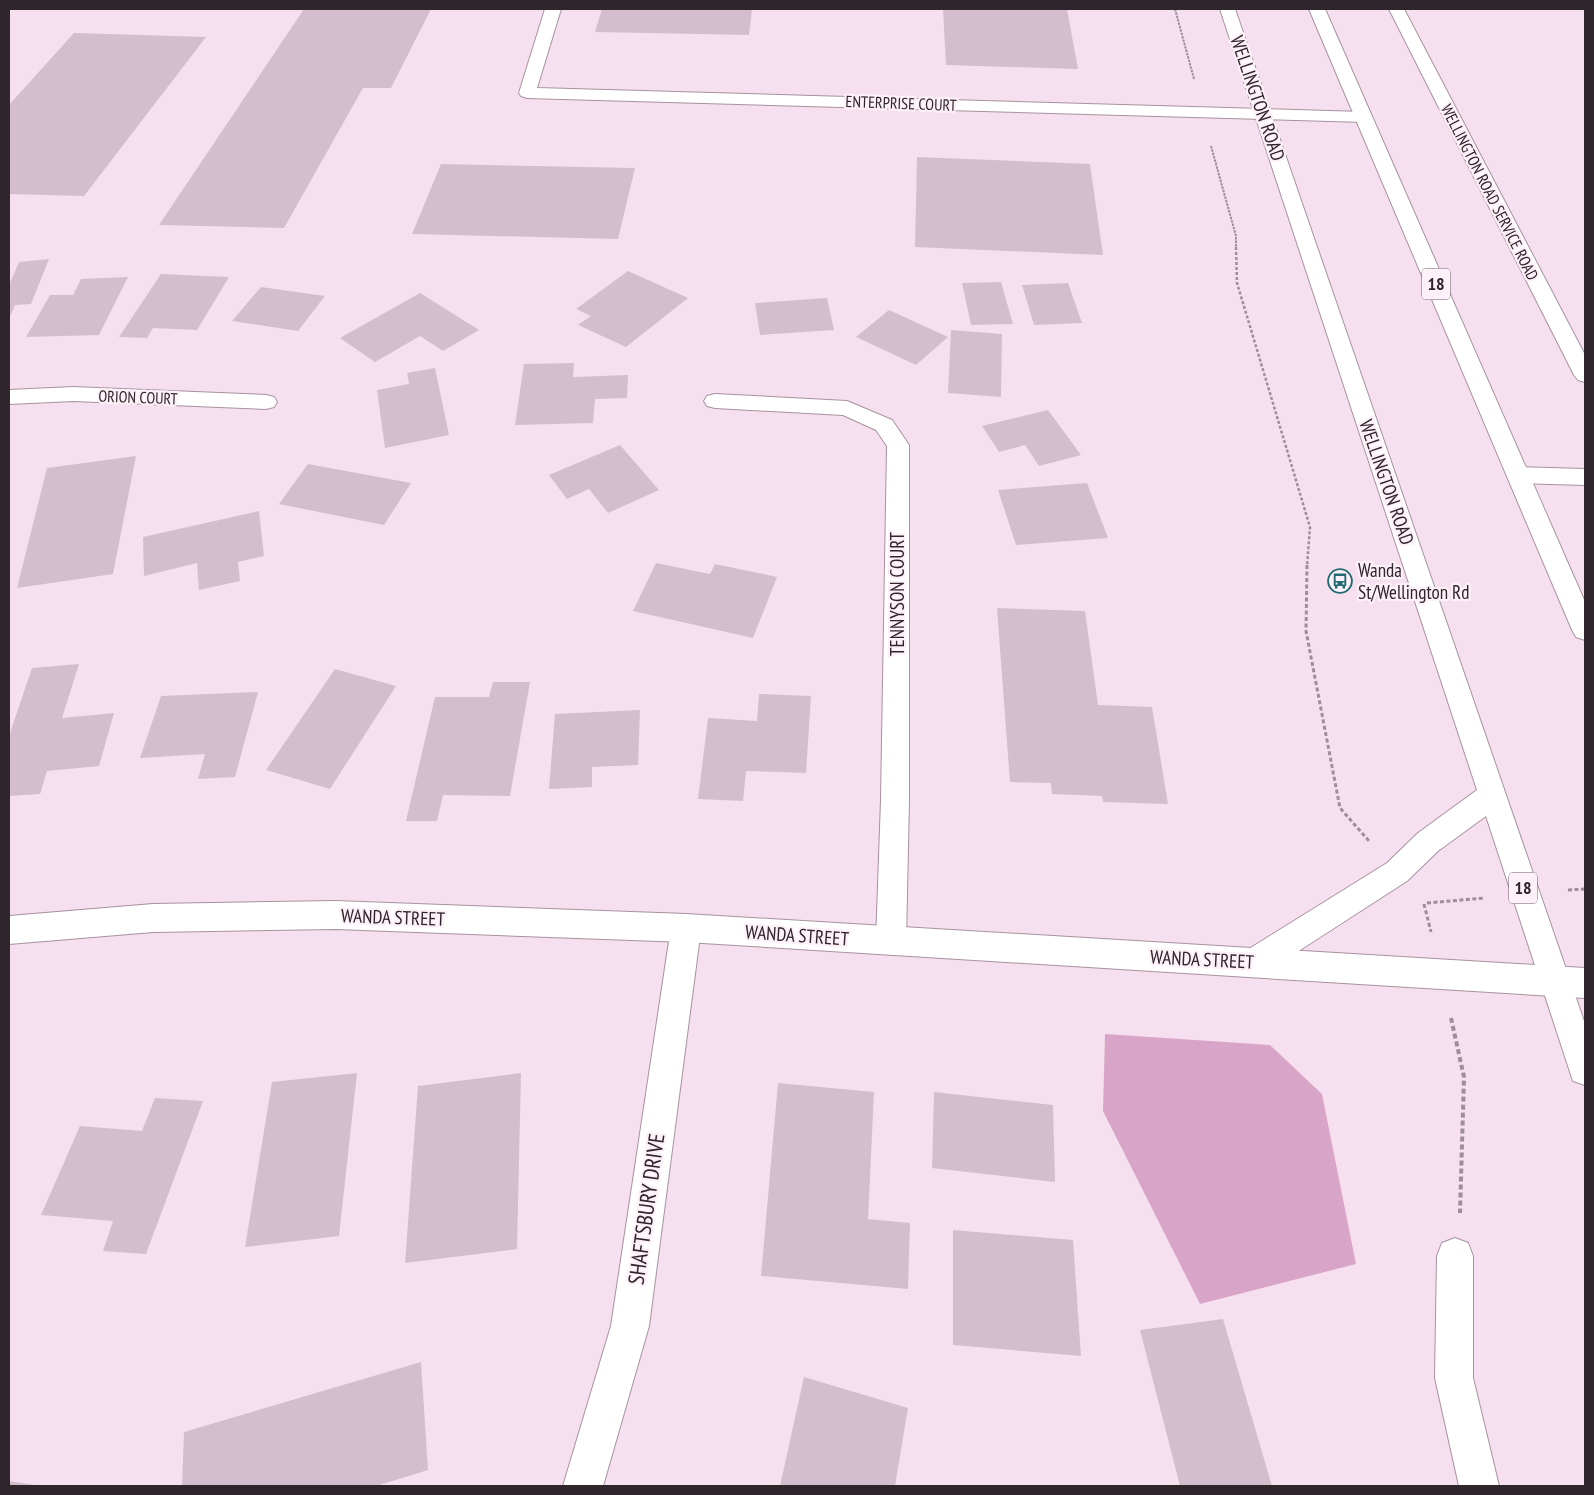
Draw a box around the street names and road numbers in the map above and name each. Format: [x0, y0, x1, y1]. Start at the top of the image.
street label: WELLINGTON ROAD [1225, 32, 1291, 164]
street label: ENTERPRISE COURT [845, 91, 957, 115]
street label: WELLINGTON ROAD SERVICE ROAD [1437, 101, 1543, 283]
road number: 18 [1422, 268, 1450, 300]
street label: ORION COURT [98, 386, 178, 408]
street label: WELLINGTON ROAD [1354, 416, 1420, 548]
street label: TENNYSON COURT [885, 532, 909, 656]
road number: 18 [1509, 872, 1537, 904]
street label: WANDA STREET [341, 903, 446, 931]
street label: WANDA STREET [744, 919, 850, 951]
street label: WANDA STREET [1149, 944, 1255, 974]
street label: SHAFTSBURY DRIVE [622, 1132, 670, 1286]

